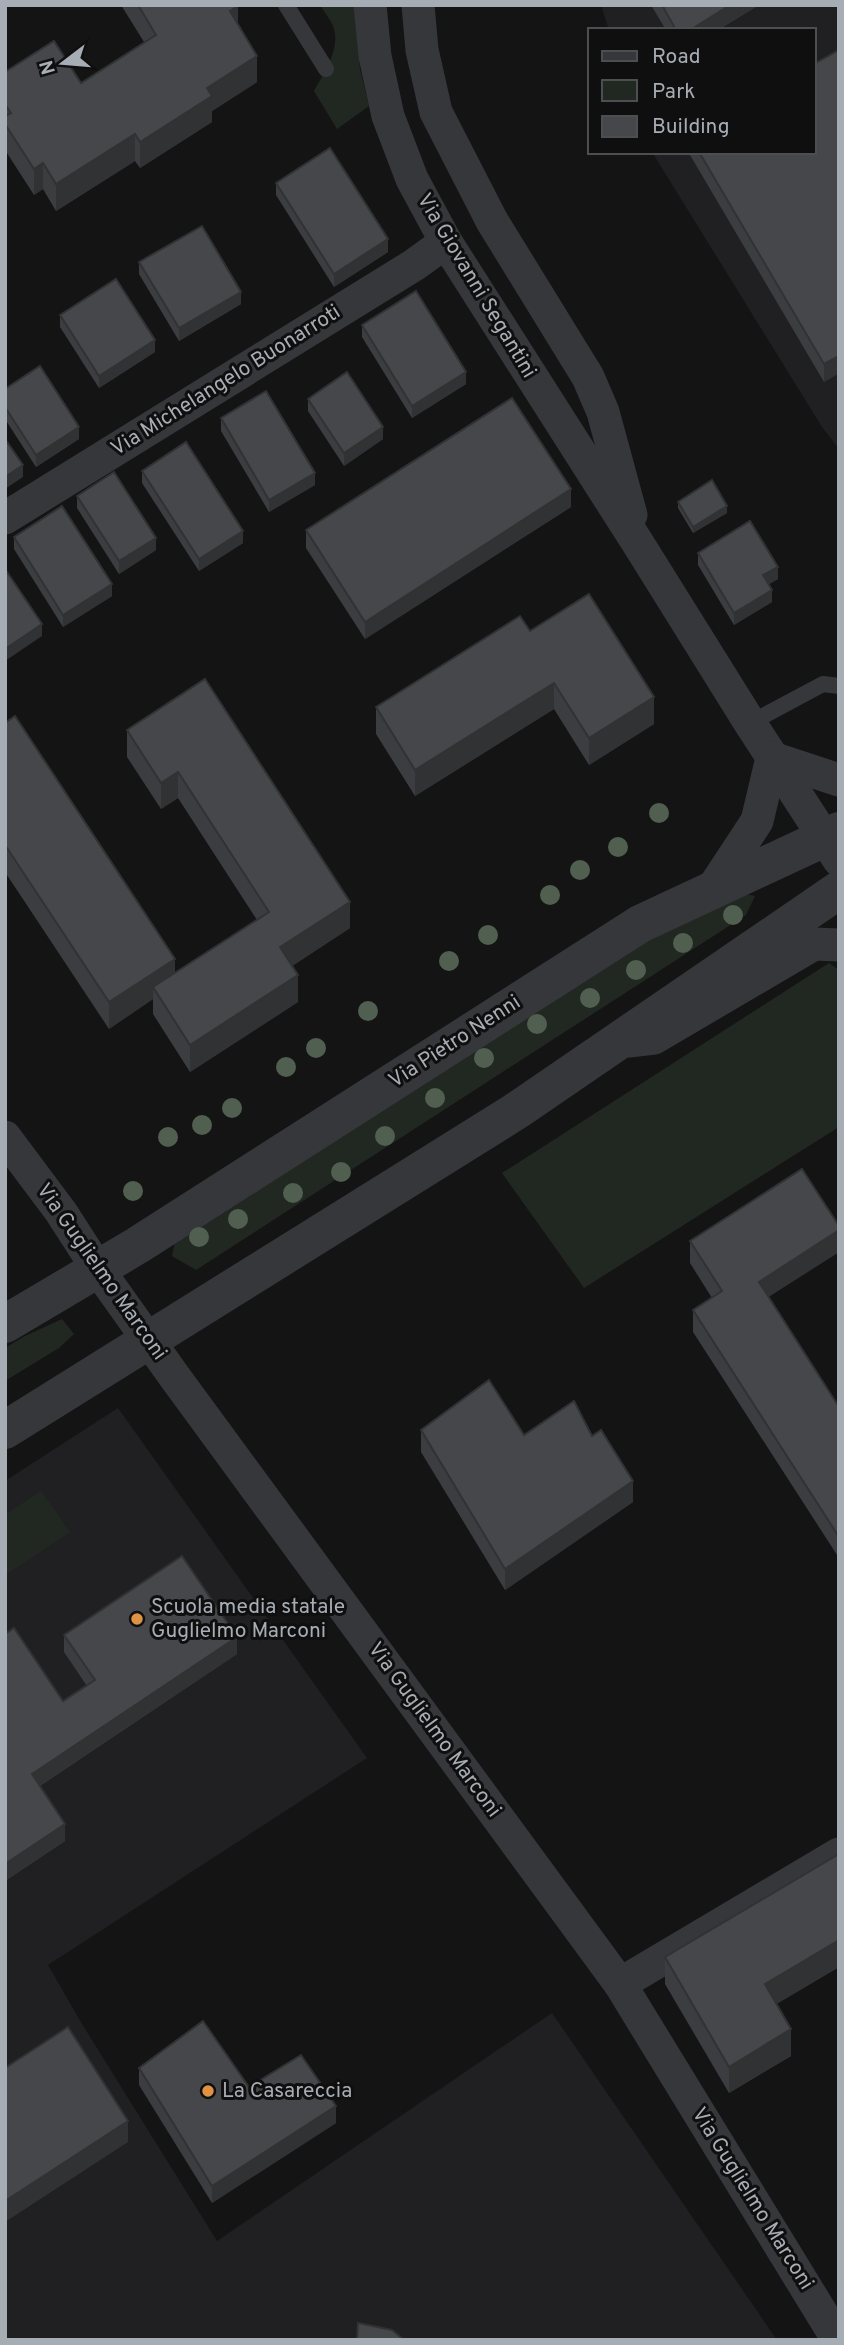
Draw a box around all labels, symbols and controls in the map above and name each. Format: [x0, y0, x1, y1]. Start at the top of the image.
north arrow [28, 28, 98, 98]
legend [588, 28, 816, 154]
text: Road [652, 44, 701, 71]
text: N [35, 57, 62, 77]
text: Park [652, 79, 695, 106]
text: Building [652, 114, 730, 141]
street label: Via Giovanni Segantini [410, 189, 542, 383]
street label: Via Michelangelo Buonarroti [106, 299, 346, 463]
street label: Via Pietro Nenni [384, 989, 526, 1095]
street label: Via Guglielmo Marconi [30, 1178, 172, 1366]
place label: Scuola media statale Guglielmo Marconi [151, 1594, 345, 1645]
marker: Scuola media statale Guglielmo Marconi [129, 1611, 145, 1627]
street label: Via Guglielmo Marconi [361, 1637, 507, 1823]
place label: La Casareccia [222, 2078, 352, 2105]
marker: La Casareccia [200, 2083, 216, 2099]
street label: Via Guglielmo Marconi [685, 2103, 819, 2295]

